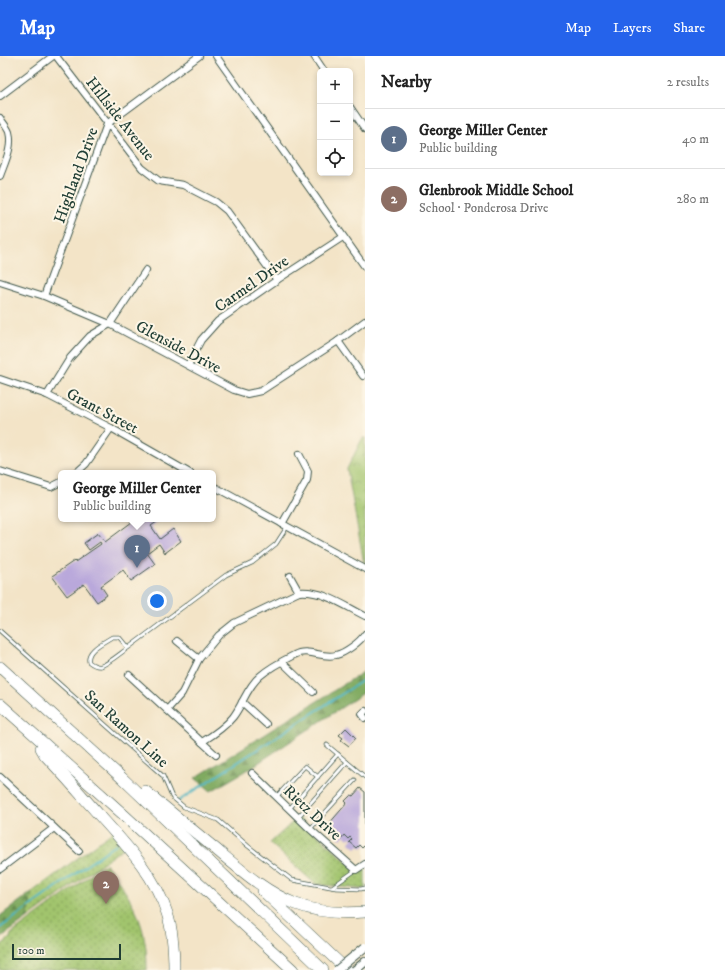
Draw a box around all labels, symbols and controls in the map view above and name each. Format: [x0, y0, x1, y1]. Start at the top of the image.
text: Map [20, 17, 55, 40]
text: Map [565, 19, 591, 37]
text: Layers [613, 19, 651, 37]
text: Share [673, 19, 705, 37]
map controls [317, 68, 353, 176]
button: + [317, 68, 353, 104]
text: Nearby [381, 71, 431, 93]
street label: Hillside Avenue [81, 73, 159, 165]
text: 2 results [667, 74, 709, 90]
button: − [317, 104, 353, 140]
text: George Miller Center [419, 121, 547, 140]
street label: Highland Drive [49, 124, 103, 226]
text: 1 [392, 131, 396, 147]
text: 40 m [682, 131, 709, 147]
button: locate [317, 140, 353, 176]
text: Public building [419, 140, 497, 156]
text: Glenbrook Middle School [419, 181, 573, 200]
text: 2 [391, 191, 397, 207]
text: 280 m [677, 191, 709, 207]
text: School · Ponderosa Drive [419, 200, 548, 216]
street label: Carmel Drive [211, 251, 293, 317]
street label: Glenside Drive [132, 316, 225, 378]
street label: Grant Street [63, 384, 142, 438]
popup [58, 470, 216, 522]
text: George Miller Center [73, 479, 201, 498]
text: Public building [73, 498, 151, 514]
pin: 1 [124, 535, 150, 568]
your location [147, 591, 167, 611]
street label: San Ramon Line [80, 686, 173, 772]
street label: Rietz Drive [279, 781, 346, 845]
pin: 2 [93, 871, 119, 904]
scale bar [12, 942, 121, 961]
text: 100 m [18, 944, 44, 958]

